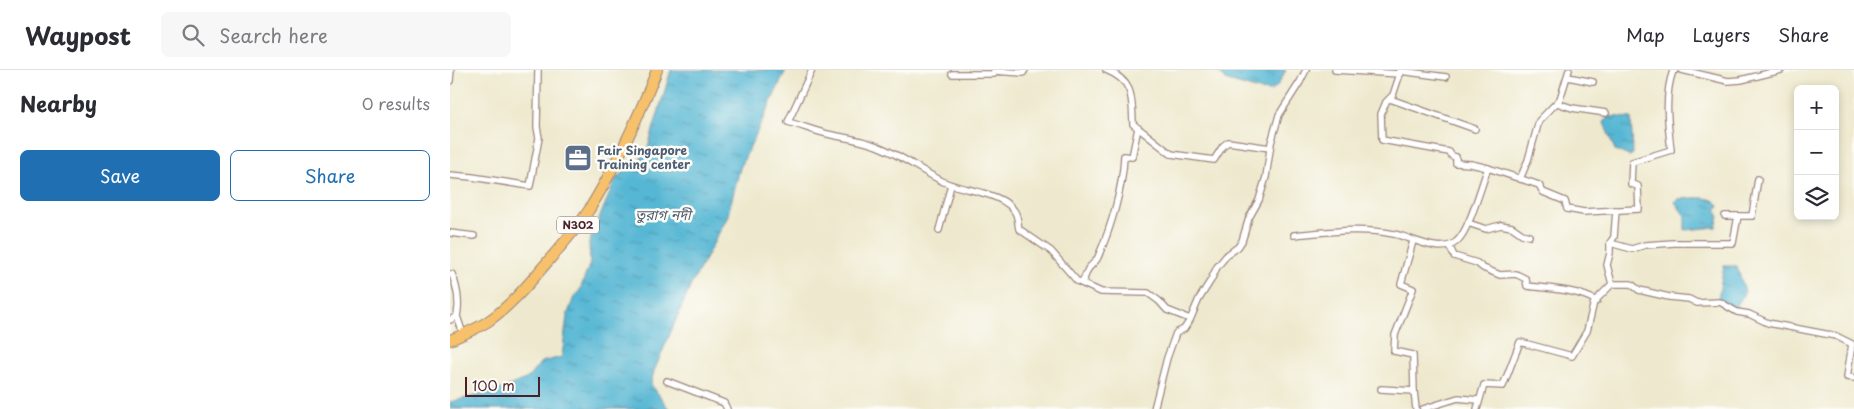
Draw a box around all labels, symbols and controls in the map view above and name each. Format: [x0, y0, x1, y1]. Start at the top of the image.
search box [161, 12, 511, 57]
text: Waypost [25, 17, 131, 53]
icon: search [179, 21, 207, 49]
text: Search here [219, 21, 328, 49]
text: Map [1626, 21, 1665, 48]
text: Layers [1693, 21, 1750, 48]
text: Share [1778, 21, 1829, 48]
map controls [1794, 85, 1839, 220]
button: + [1794, 85, 1839, 130]
text: Nearby [20, 87, 97, 119]
text: 0 results [362, 91, 430, 115]
button: − [1794, 130, 1839, 175]
place label: Fair Singapore Training center [597, 141, 691, 173]
office icon: Fair Singapore Training center [563, 143, 593, 173]
button: Save [20, 150, 220, 201]
button: Share [230, 150, 430, 201]
button: layers [1794, 175, 1839, 220]
water label: তুরাগ নদী [635, 204, 694, 225]
road number: N302 [557, 216, 599, 234]
scale bar [465, 374, 540, 397]
text: 100 m [472, 375, 515, 396]

